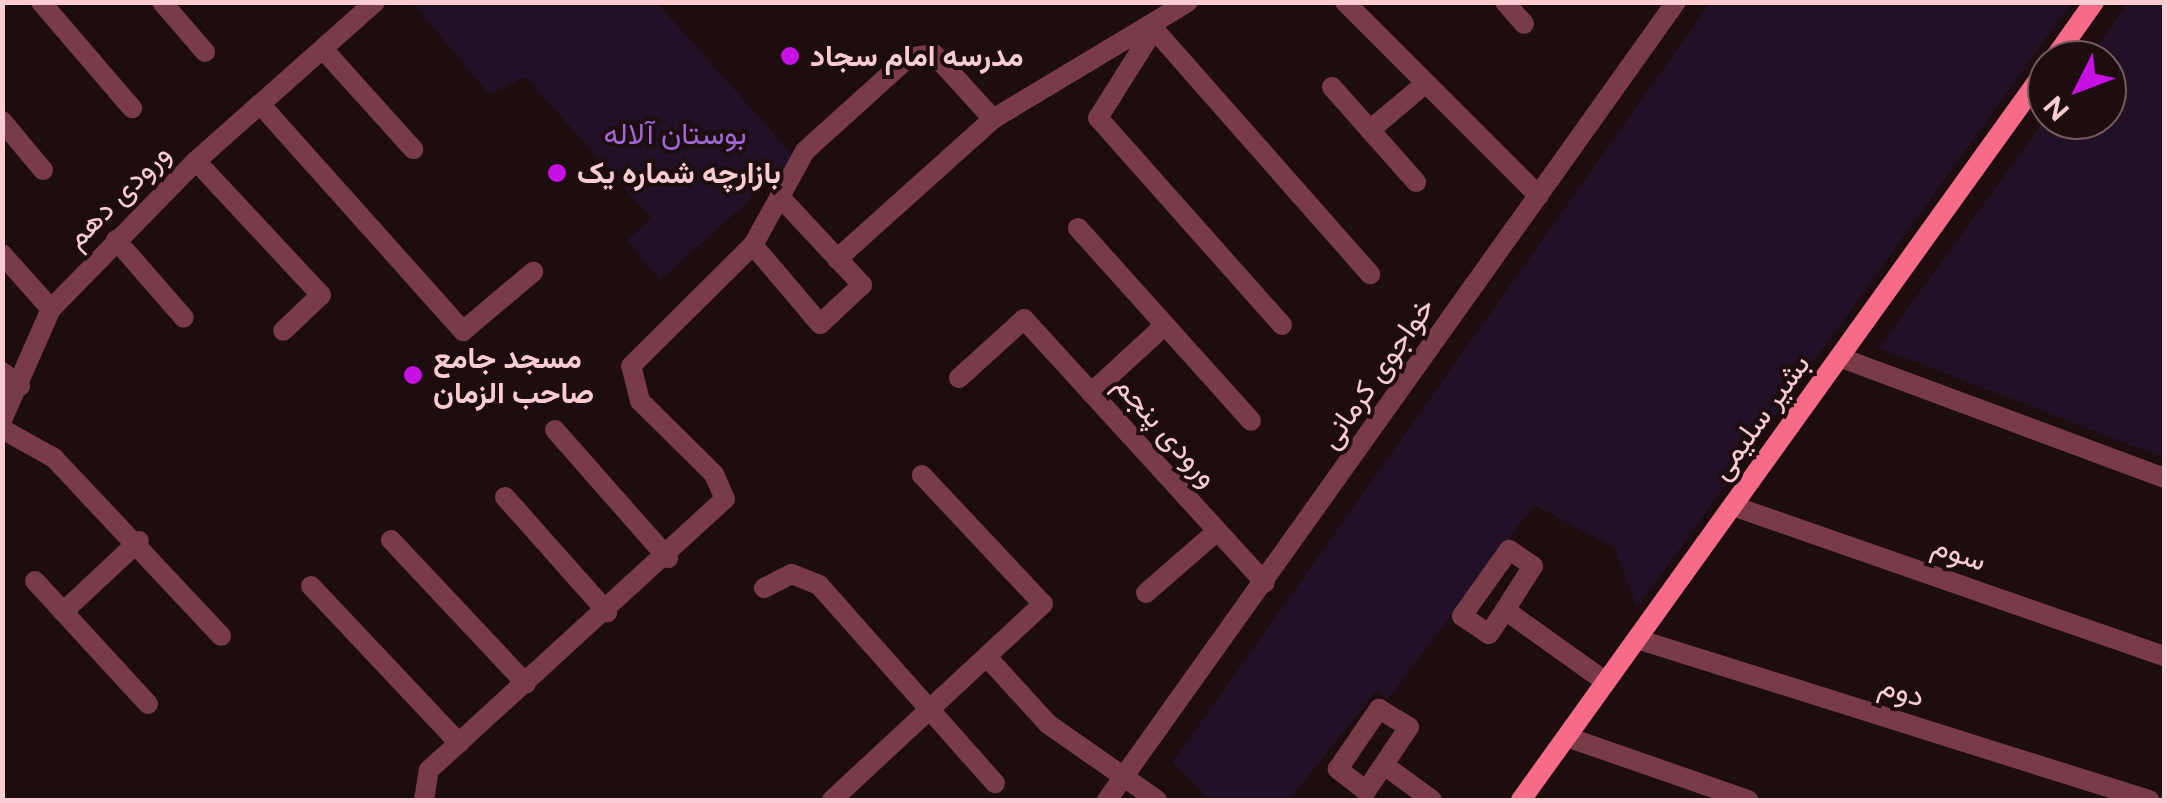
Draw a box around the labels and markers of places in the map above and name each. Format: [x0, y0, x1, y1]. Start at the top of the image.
place label: مدرسه امام سجاد [810, 38, 1024, 74]
marker: مدرسه امام سجاد [779, 45, 801, 67]
place label: بازارچه شماره یک [577, 155, 781, 191]
marker: بازارچه شماره یک [546, 162, 568, 184]
place label: مسجد جامع صاحب الزمان [433, 340, 594, 410]
marker: مسجد جامع صاحب الزمان [402, 364, 424, 386]

